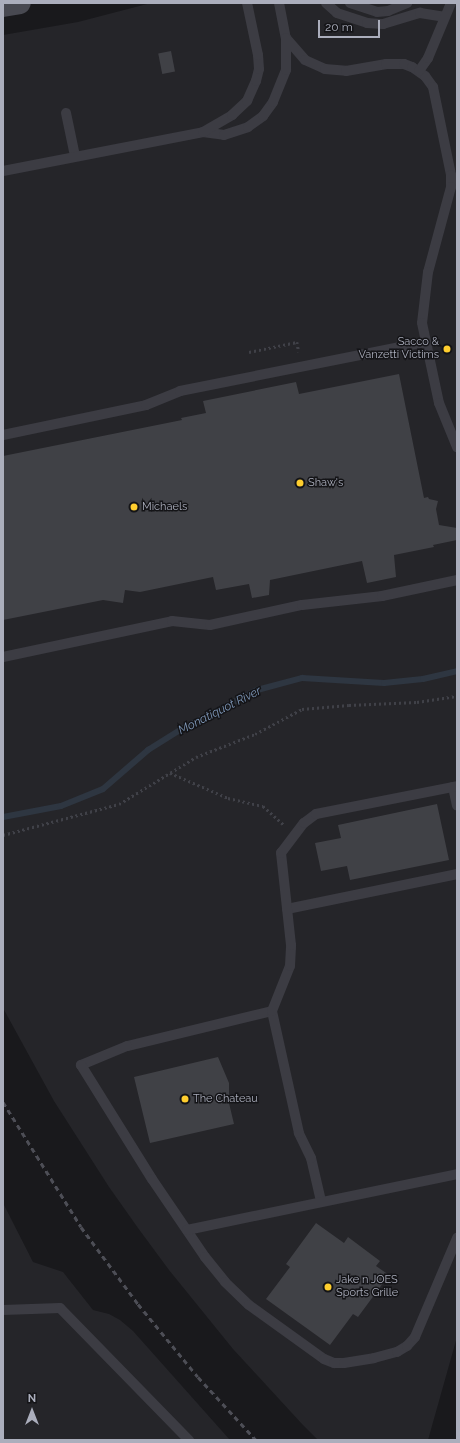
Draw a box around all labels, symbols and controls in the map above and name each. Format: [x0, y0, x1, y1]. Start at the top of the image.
scale bar [320, 12, 382, 38]
text: 20 m [325, 20, 353, 34]
place label: Sacco & Vanzetti Victims [358, 336, 439, 362]
marker: Sacco & Vanzetti Victims [442, 344, 452, 354]
place label: Shaw's [308, 476, 343, 490]
marker: Shaw's [295, 478, 305, 488]
place label: Michaels [142, 500, 187, 514]
marker: Michaels [129, 502, 139, 512]
water label: Monatiquot River [176, 684, 264, 738]
place label: The Chateau [193, 1092, 258, 1106]
marker: The Chateau [180, 1094, 190, 1104]
place label: Jake n JOES Sports Grille [336, 1274, 398, 1300]
marker: Jake n JOES Sports Grille [323, 1282, 333, 1292]
north arrow [12, 1391, 52, 1431]
text: N [28, 1392, 36, 1405]

